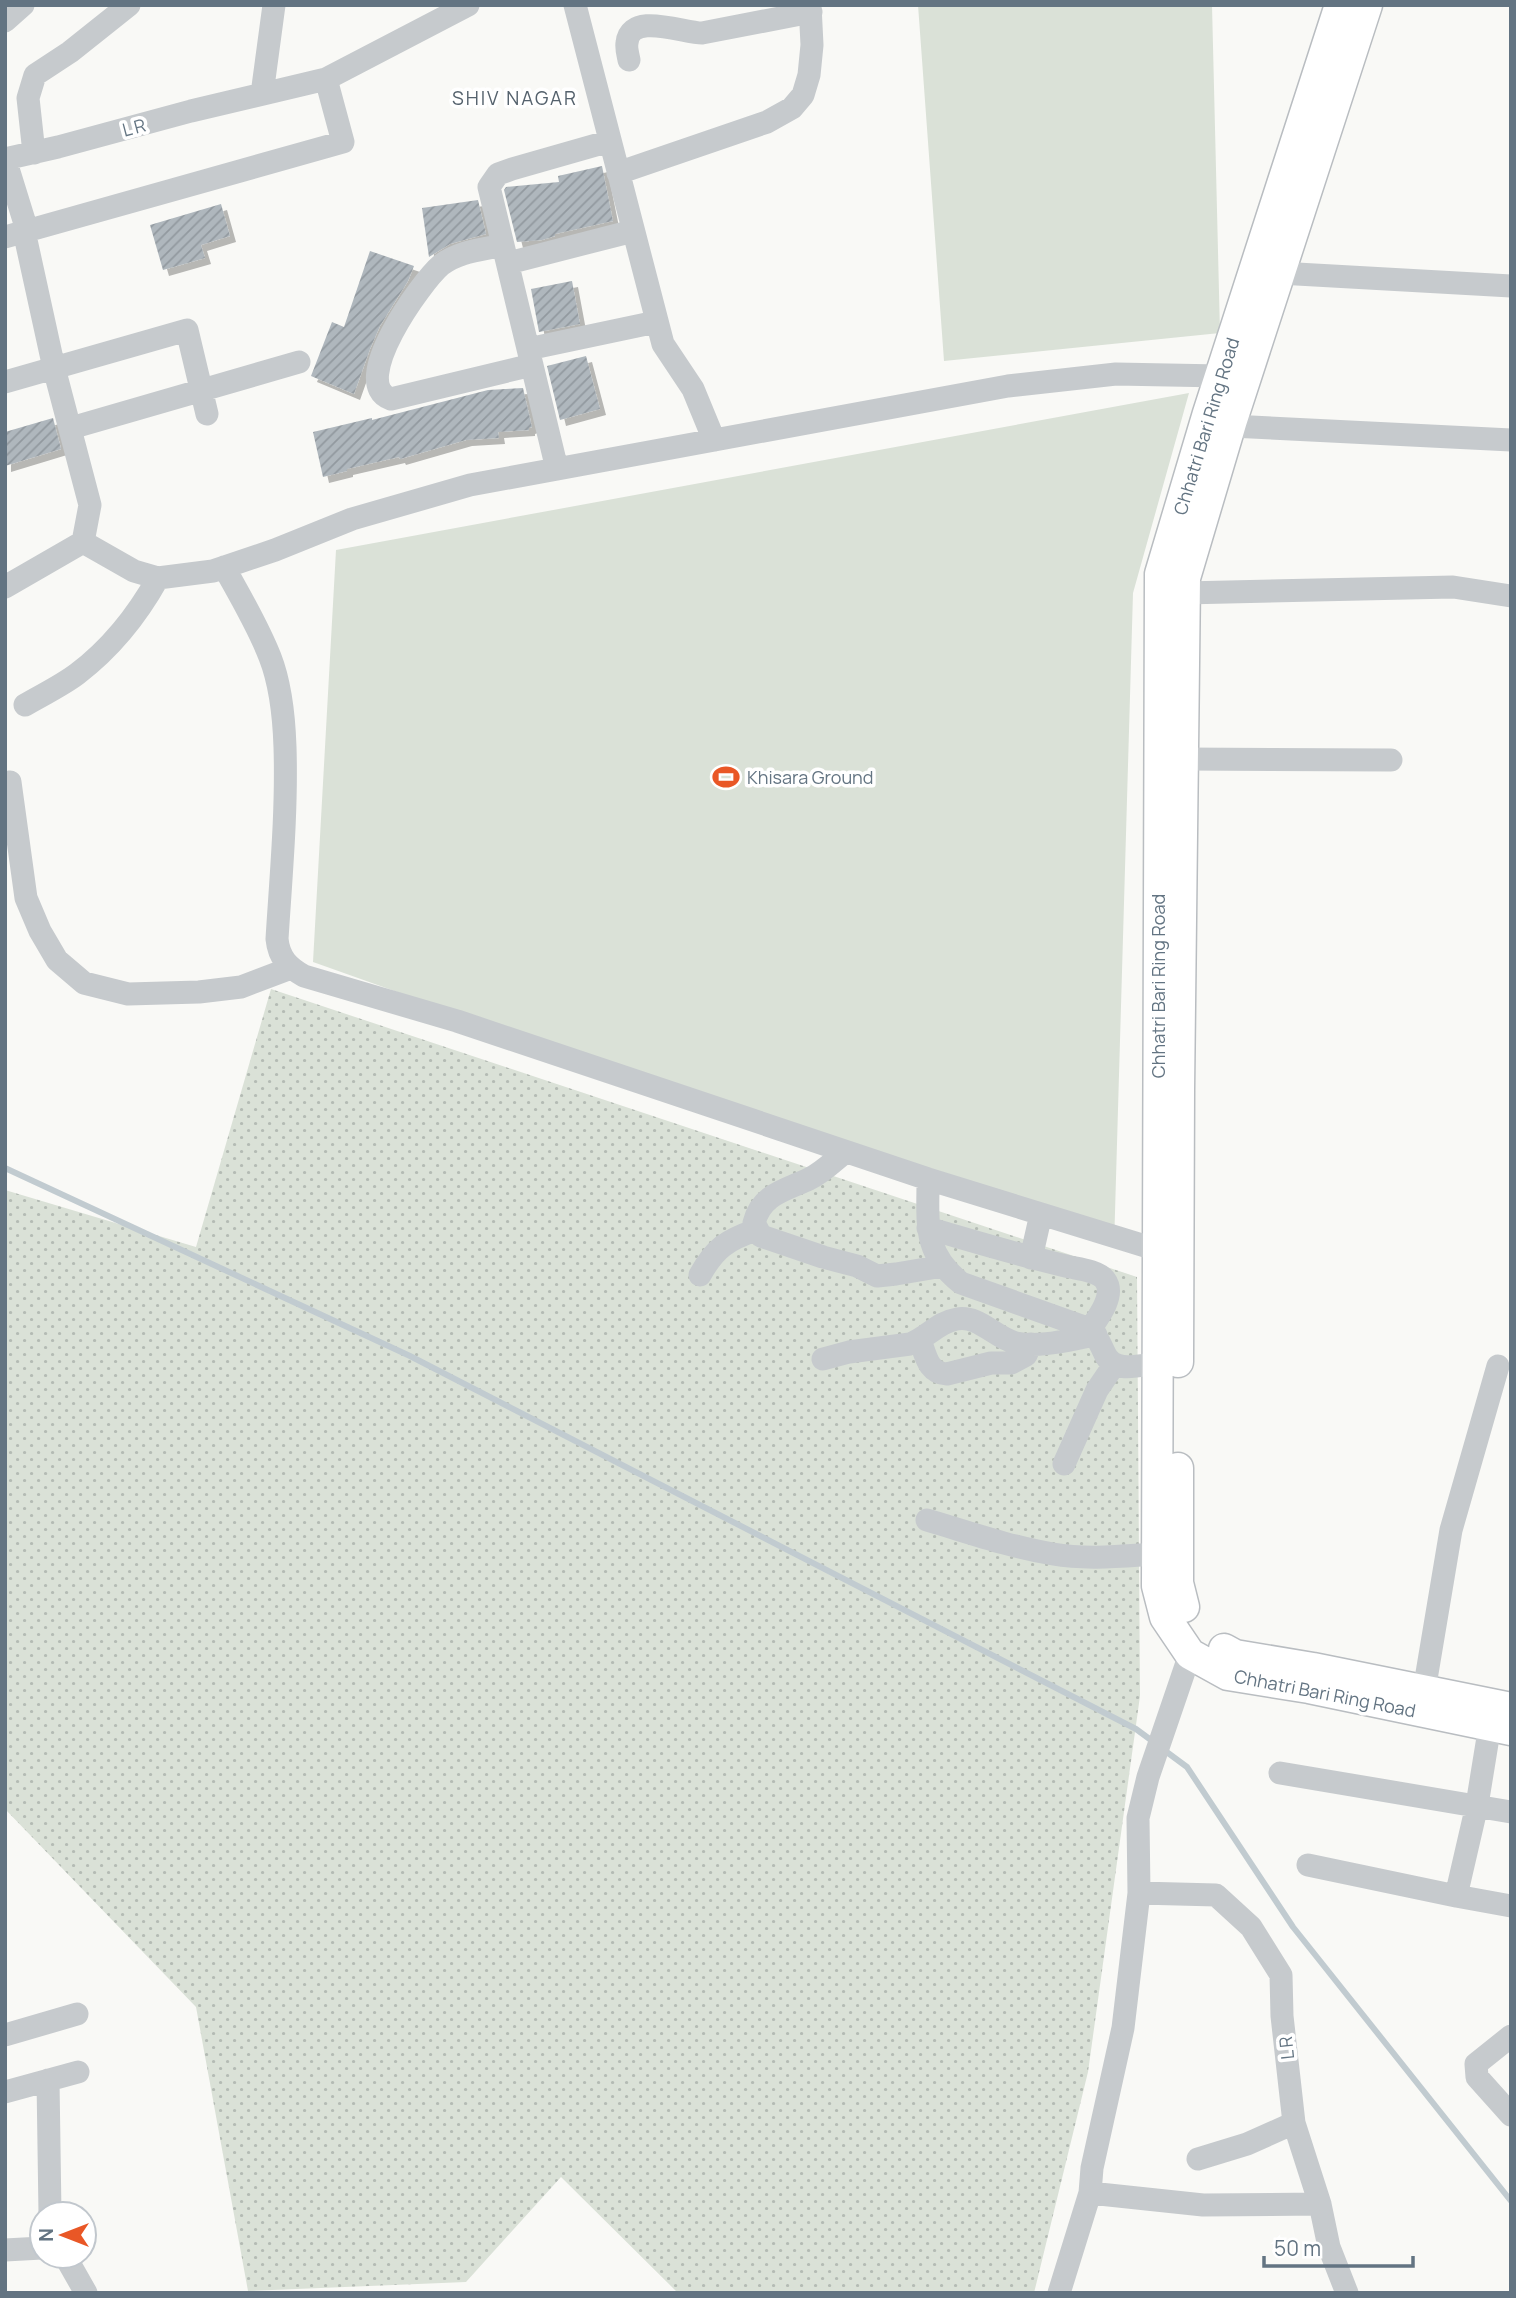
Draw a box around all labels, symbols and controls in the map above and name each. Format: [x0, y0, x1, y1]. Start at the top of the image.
district label: SHIV NAGAR [452, 85, 578, 111]
street label: L R [120, 112, 148, 142]
street label: Chhatri Bari Ring Road [1168, 334, 1244, 518]
sports icon: Khisara Ground [711, 762, 741, 792]
place label: Khisara Ground [747, 765, 873, 789]
street label: Chhatri Bari Ring Road [1146, 894, 1170, 1078]
street label: Chhatri Bari Ring Road [1232, 1664, 1418, 1722]
street label: L R [1273, 2035, 1299, 2061]
north arrow [28, 2200, 98, 2270]
scale bar [1264, 2224, 1413, 2268]
text: N [33, 2228, 59, 2242]
text: 50 m [1274, 2234, 1321, 2262]

